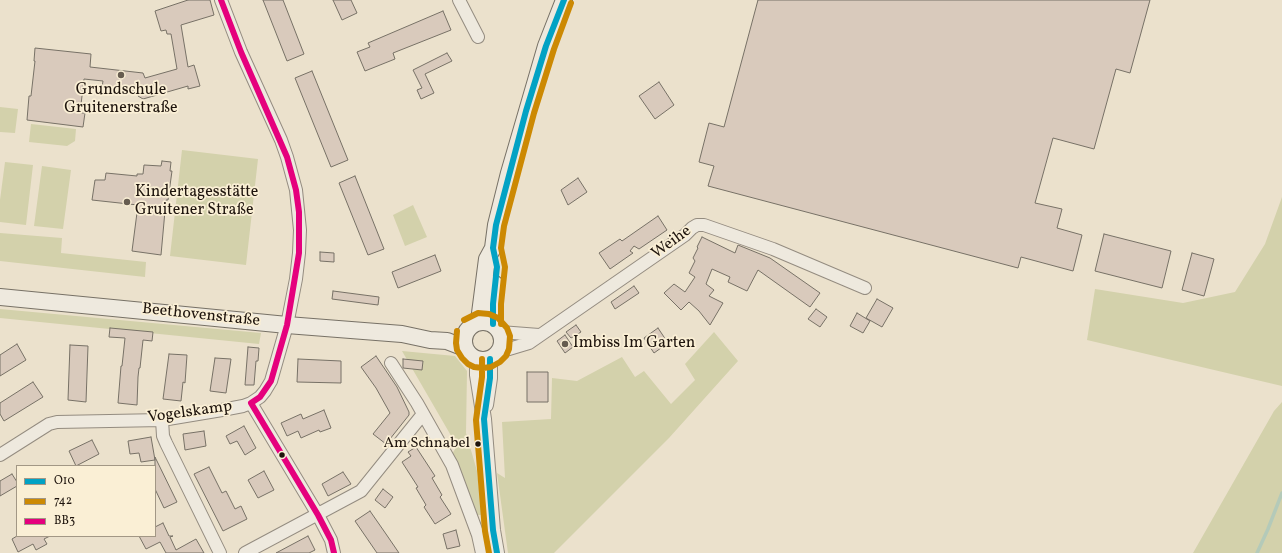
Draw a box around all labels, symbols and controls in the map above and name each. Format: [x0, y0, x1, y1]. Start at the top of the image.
marker: Grundschule Gruitenerstraße [116, 70, 126, 80]
place label: Grundschule Gruitenerstraße [64, 81, 178, 119]
place label: Kindertagesstätte Gruitener Straße [135, 183, 258, 221]
marker: Kindertagesstätte Gruitener Straße [122, 197, 132, 207]
street label: Weihe [648, 222, 696, 264]
street label: Beethovenstraße [141, 300, 261, 332]
place label: Imbiss Im Garten [573, 334, 695, 354]
marker: Imbiss Im Garten [560, 339, 570, 349]
street label: Vogelskamp [146, 398, 234, 428]
place label: Am Schnabel [383, 435, 470, 453]
marker: Am Schnabel [473, 439, 483, 449]
unlabelled marker [277, 450, 287, 460]
legend [16, 465, 156, 537]
text: O10 [54, 473, 75, 489]
text: 742 [54, 493, 72, 509]
text: BB3 [54, 513, 75, 529]

